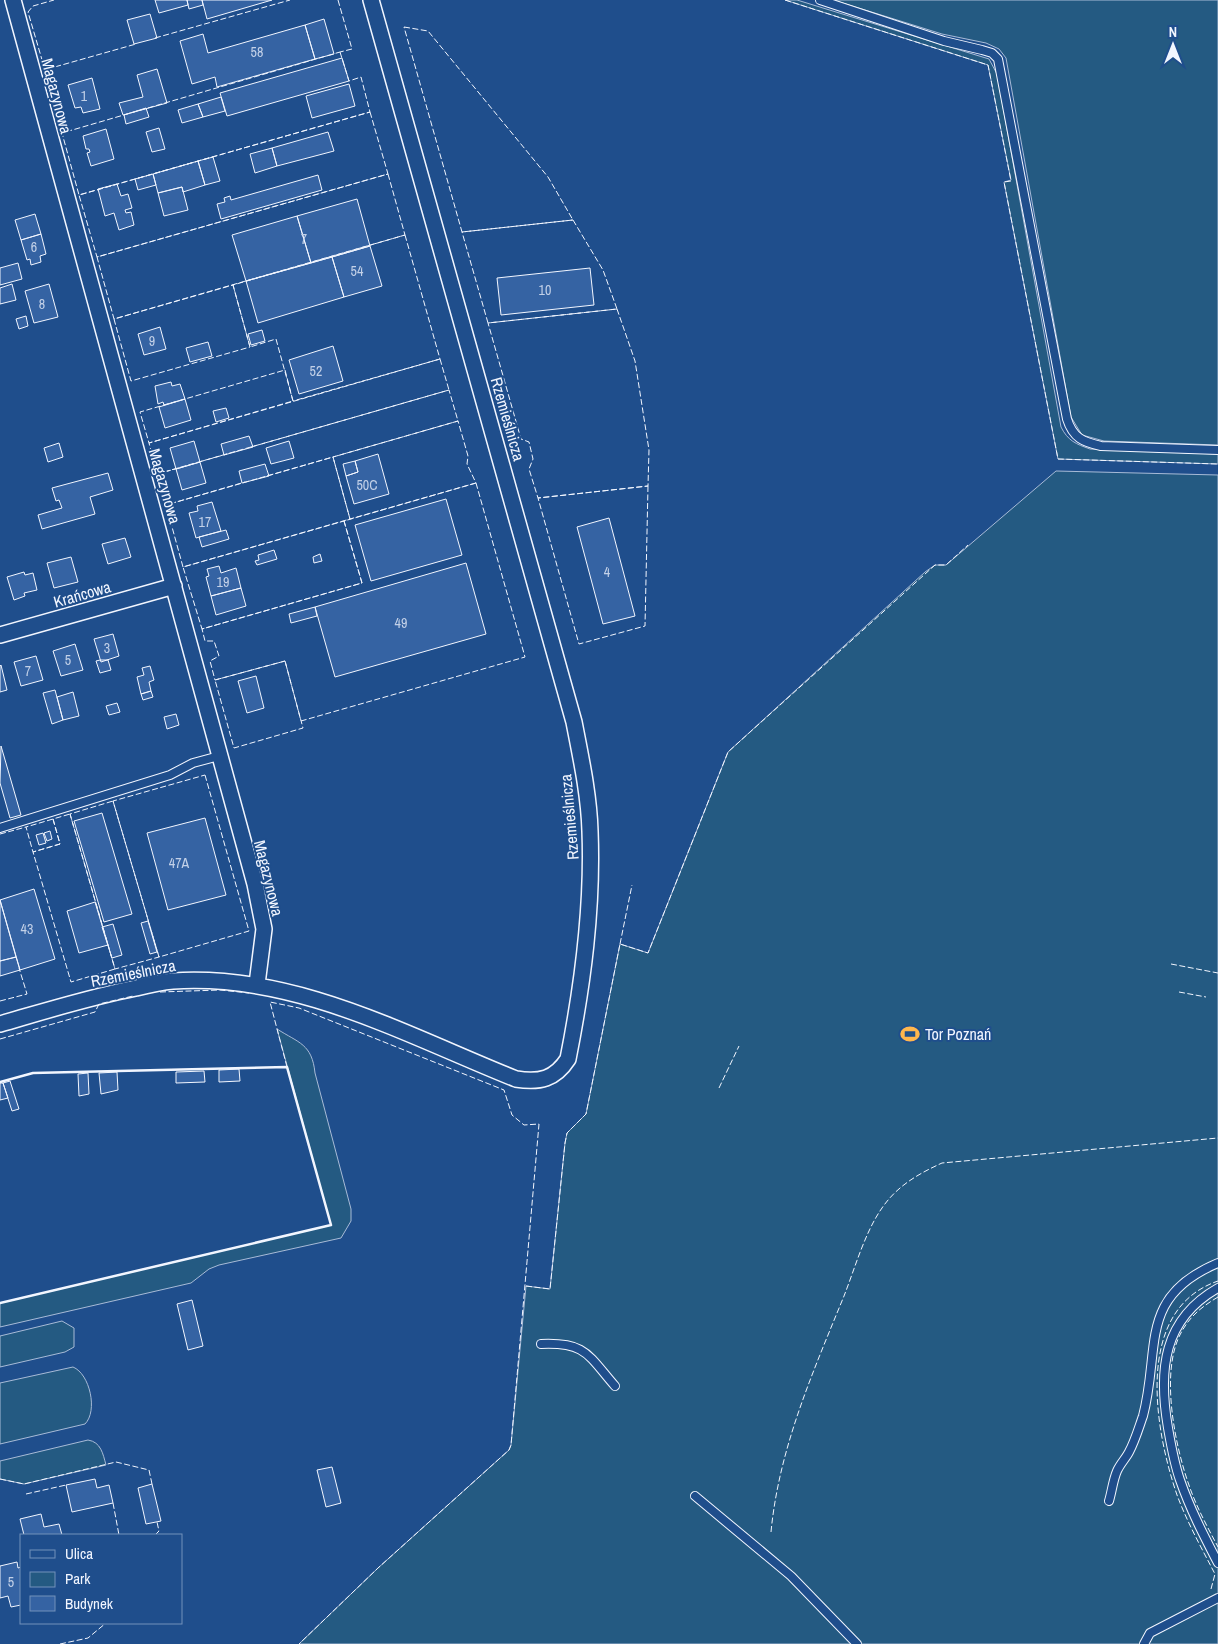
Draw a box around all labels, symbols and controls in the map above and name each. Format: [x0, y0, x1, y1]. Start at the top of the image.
north arrow [1148, 20, 1198, 70]
text: N [1169, 23, 1177, 41]
house number: 58 [251, 43, 263, 61]
street label: Magazynowa [36, 56, 78, 137]
house number: 1 [81, 87, 88, 105]
house number: 7 [301, 230, 307, 248]
house number: 6 [31, 238, 37, 256]
house number: 54 [351, 262, 364, 280]
house number: 10 [539, 281, 551, 299]
house number: 8 [39, 295, 45, 313]
house number: 9 [149, 332, 155, 350]
house number: 52 [310, 362, 322, 380]
street label: Rzemieślnicza [486, 375, 531, 464]
street label: Magazynowa [144, 446, 186, 527]
house number: 50C [356, 476, 378, 494]
house number: 17 [199, 513, 211, 531]
house number: 4 [604, 563, 611, 581]
house number: 19 [217, 573, 229, 591]
street label: Krańcowa [51, 575, 114, 613]
house number: 49 [395, 614, 407, 632]
house number: 3 [104, 639, 110, 657]
house number: 5 [65, 651, 71, 669]
house number: 7 [25, 662, 31, 680]
street label: Rzemieślnicza [554, 772, 584, 861]
street label: Magazynowa [249, 838, 289, 919]
house number: 47A [169, 854, 190, 872]
house number: 43 [21, 920, 33, 938]
street label: Rzemieślnicza [89, 954, 178, 992]
sports icon: Tor Poznań [899, 1023, 921, 1045]
place label: Tor Poznań [925, 1023, 991, 1045]
legend [20, 1534, 182, 1624]
text: Ulica [65, 1543, 93, 1564]
text: Park [65, 1568, 91, 1589]
house number: 5 [8, 1573, 14, 1591]
text: Budynek [65, 1593, 114, 1614]

